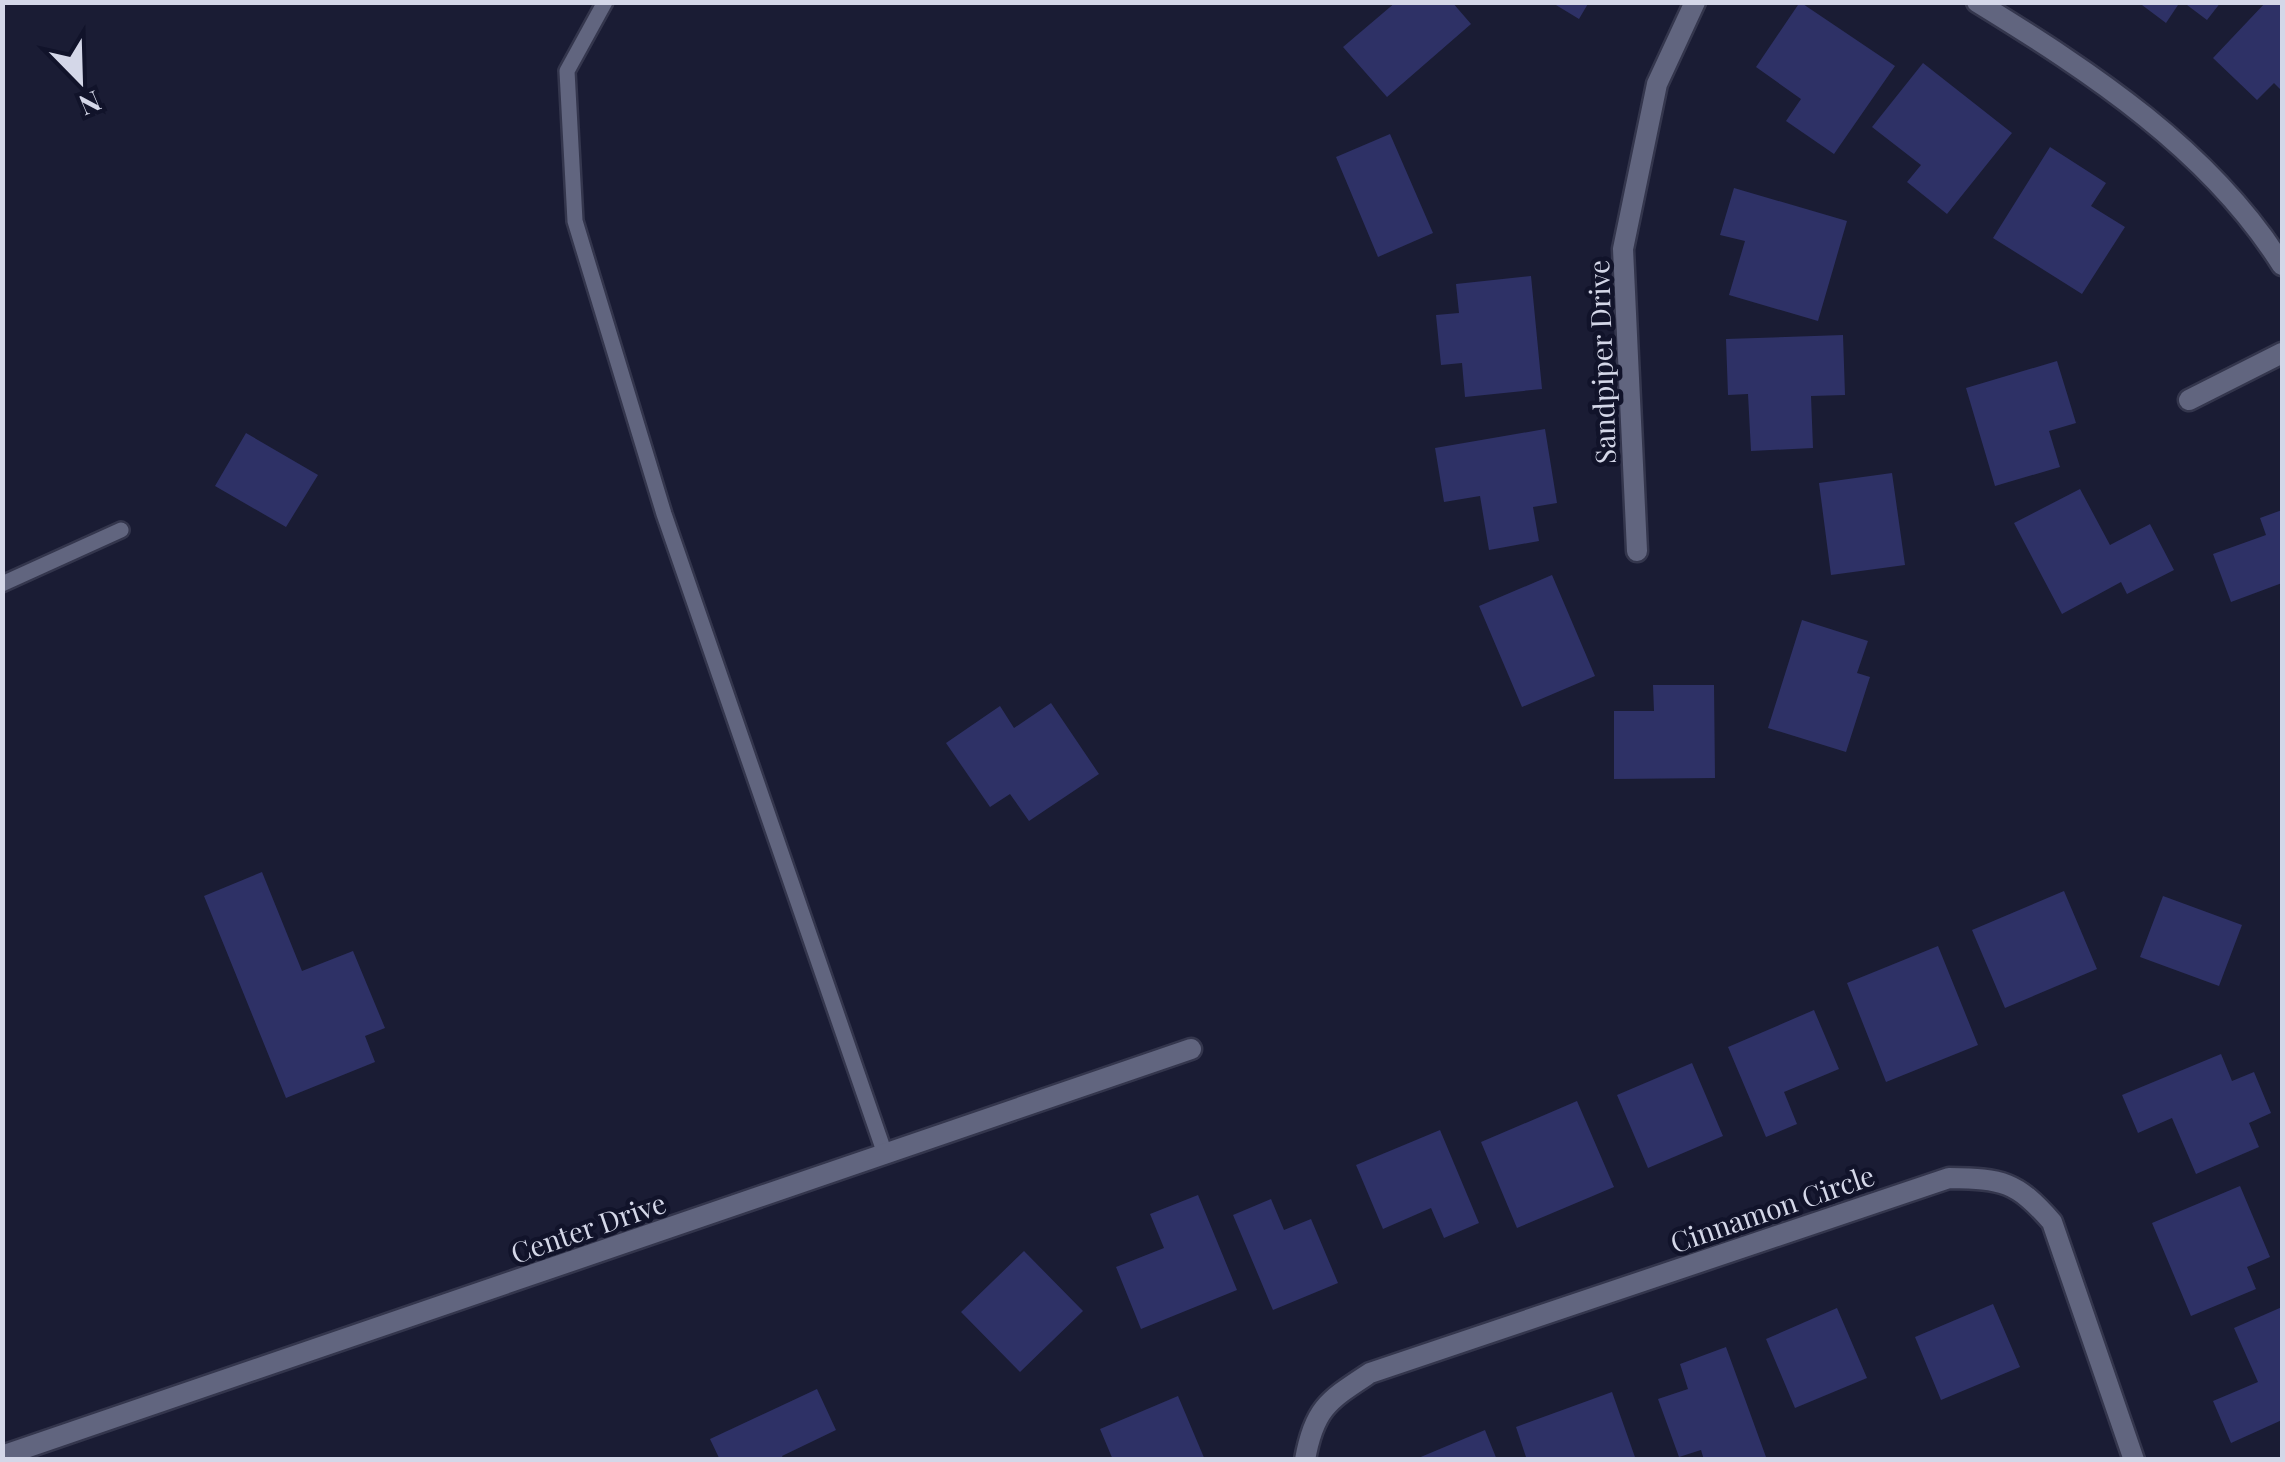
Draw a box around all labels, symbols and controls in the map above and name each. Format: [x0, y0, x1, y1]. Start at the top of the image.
north arrow [30, 30, 130, 130]
text: N [74, 83, 107, 125]
street label: Sandpiper Drive [1579, 259, 1623, 465]
street label: Cinnamon Circle [1665, 1156, 1879, 1260]
street label: Center Drive [506, 1183, 670, 1271]

